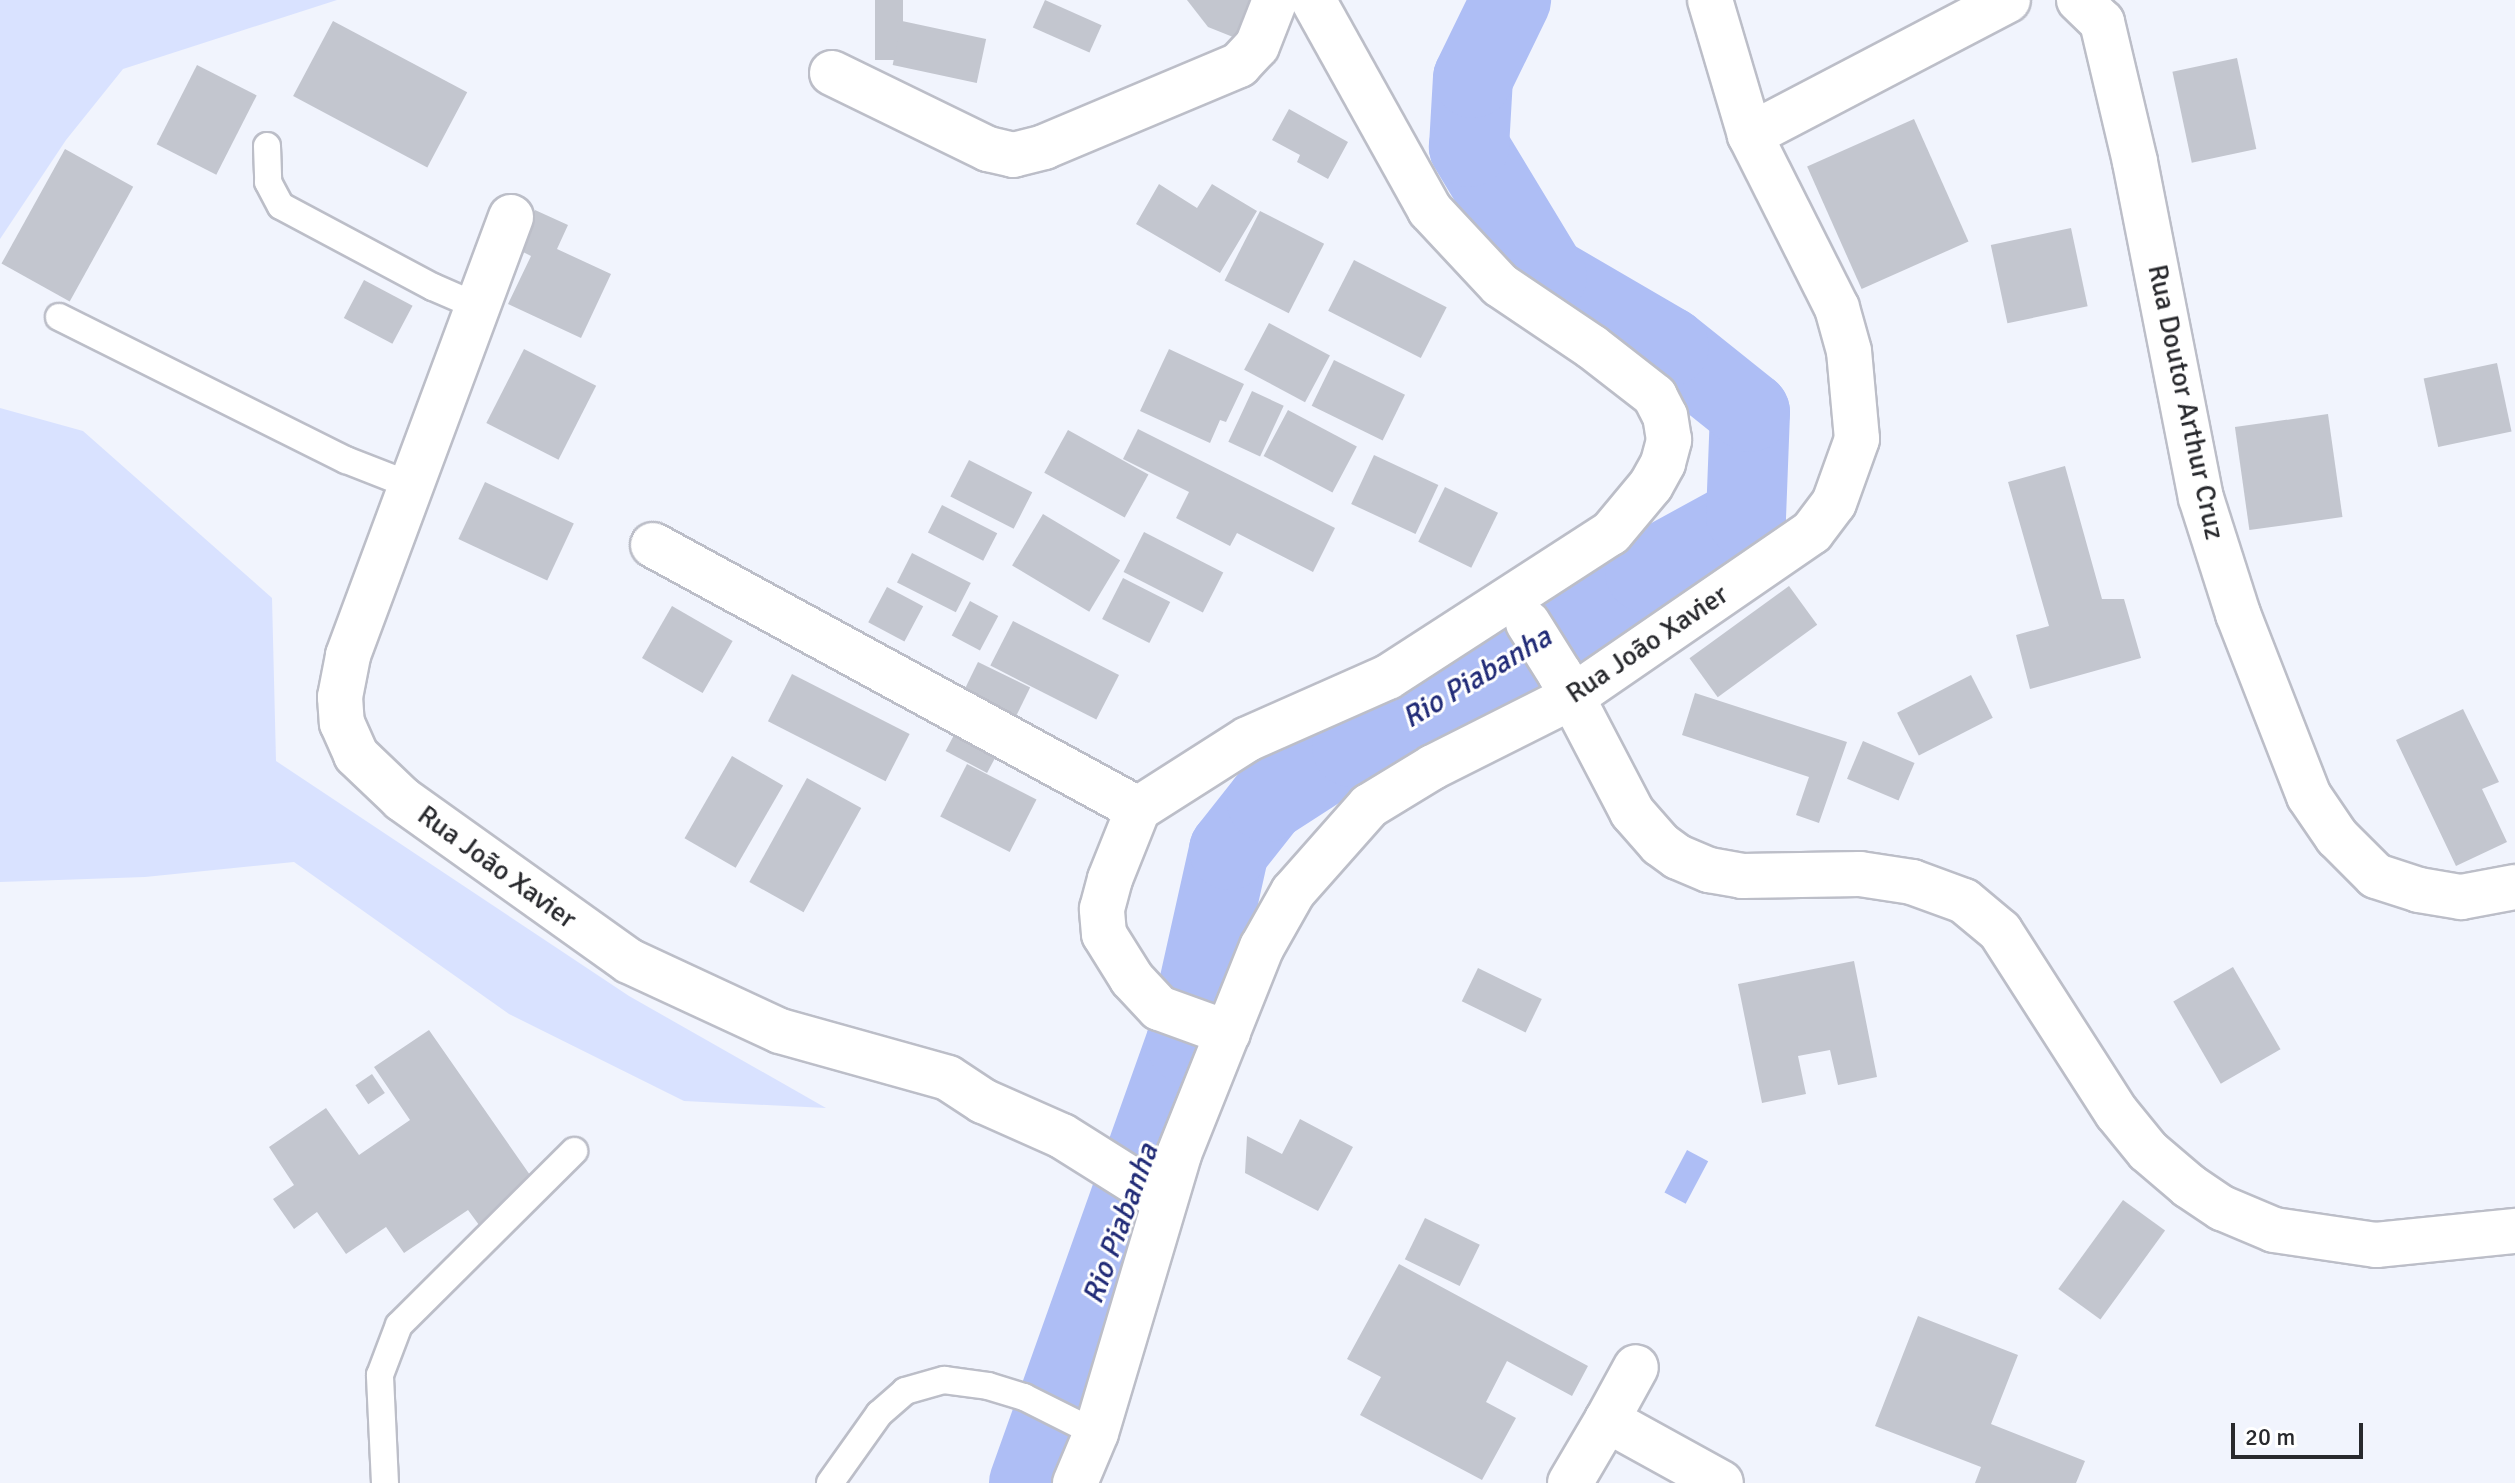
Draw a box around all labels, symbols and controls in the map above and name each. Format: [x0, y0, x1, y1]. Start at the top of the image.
street label: Rua Doutor Arthur Cruz [2140, 261, 2232, 543]
street label: Rua João Xavier [1560, 578, 1734, 710]
water label: Rio Piabanha [1396, 619, 1558, 737]
street label: Rua João Xavier [411, 798, 583, 936]
water label: Rio Piabanha [1075, 1139, 1167, 1309]
scale bar [2235, 1407, 2367, 1457]
text: 20 m [2245, 1422, 2295, 1452]

